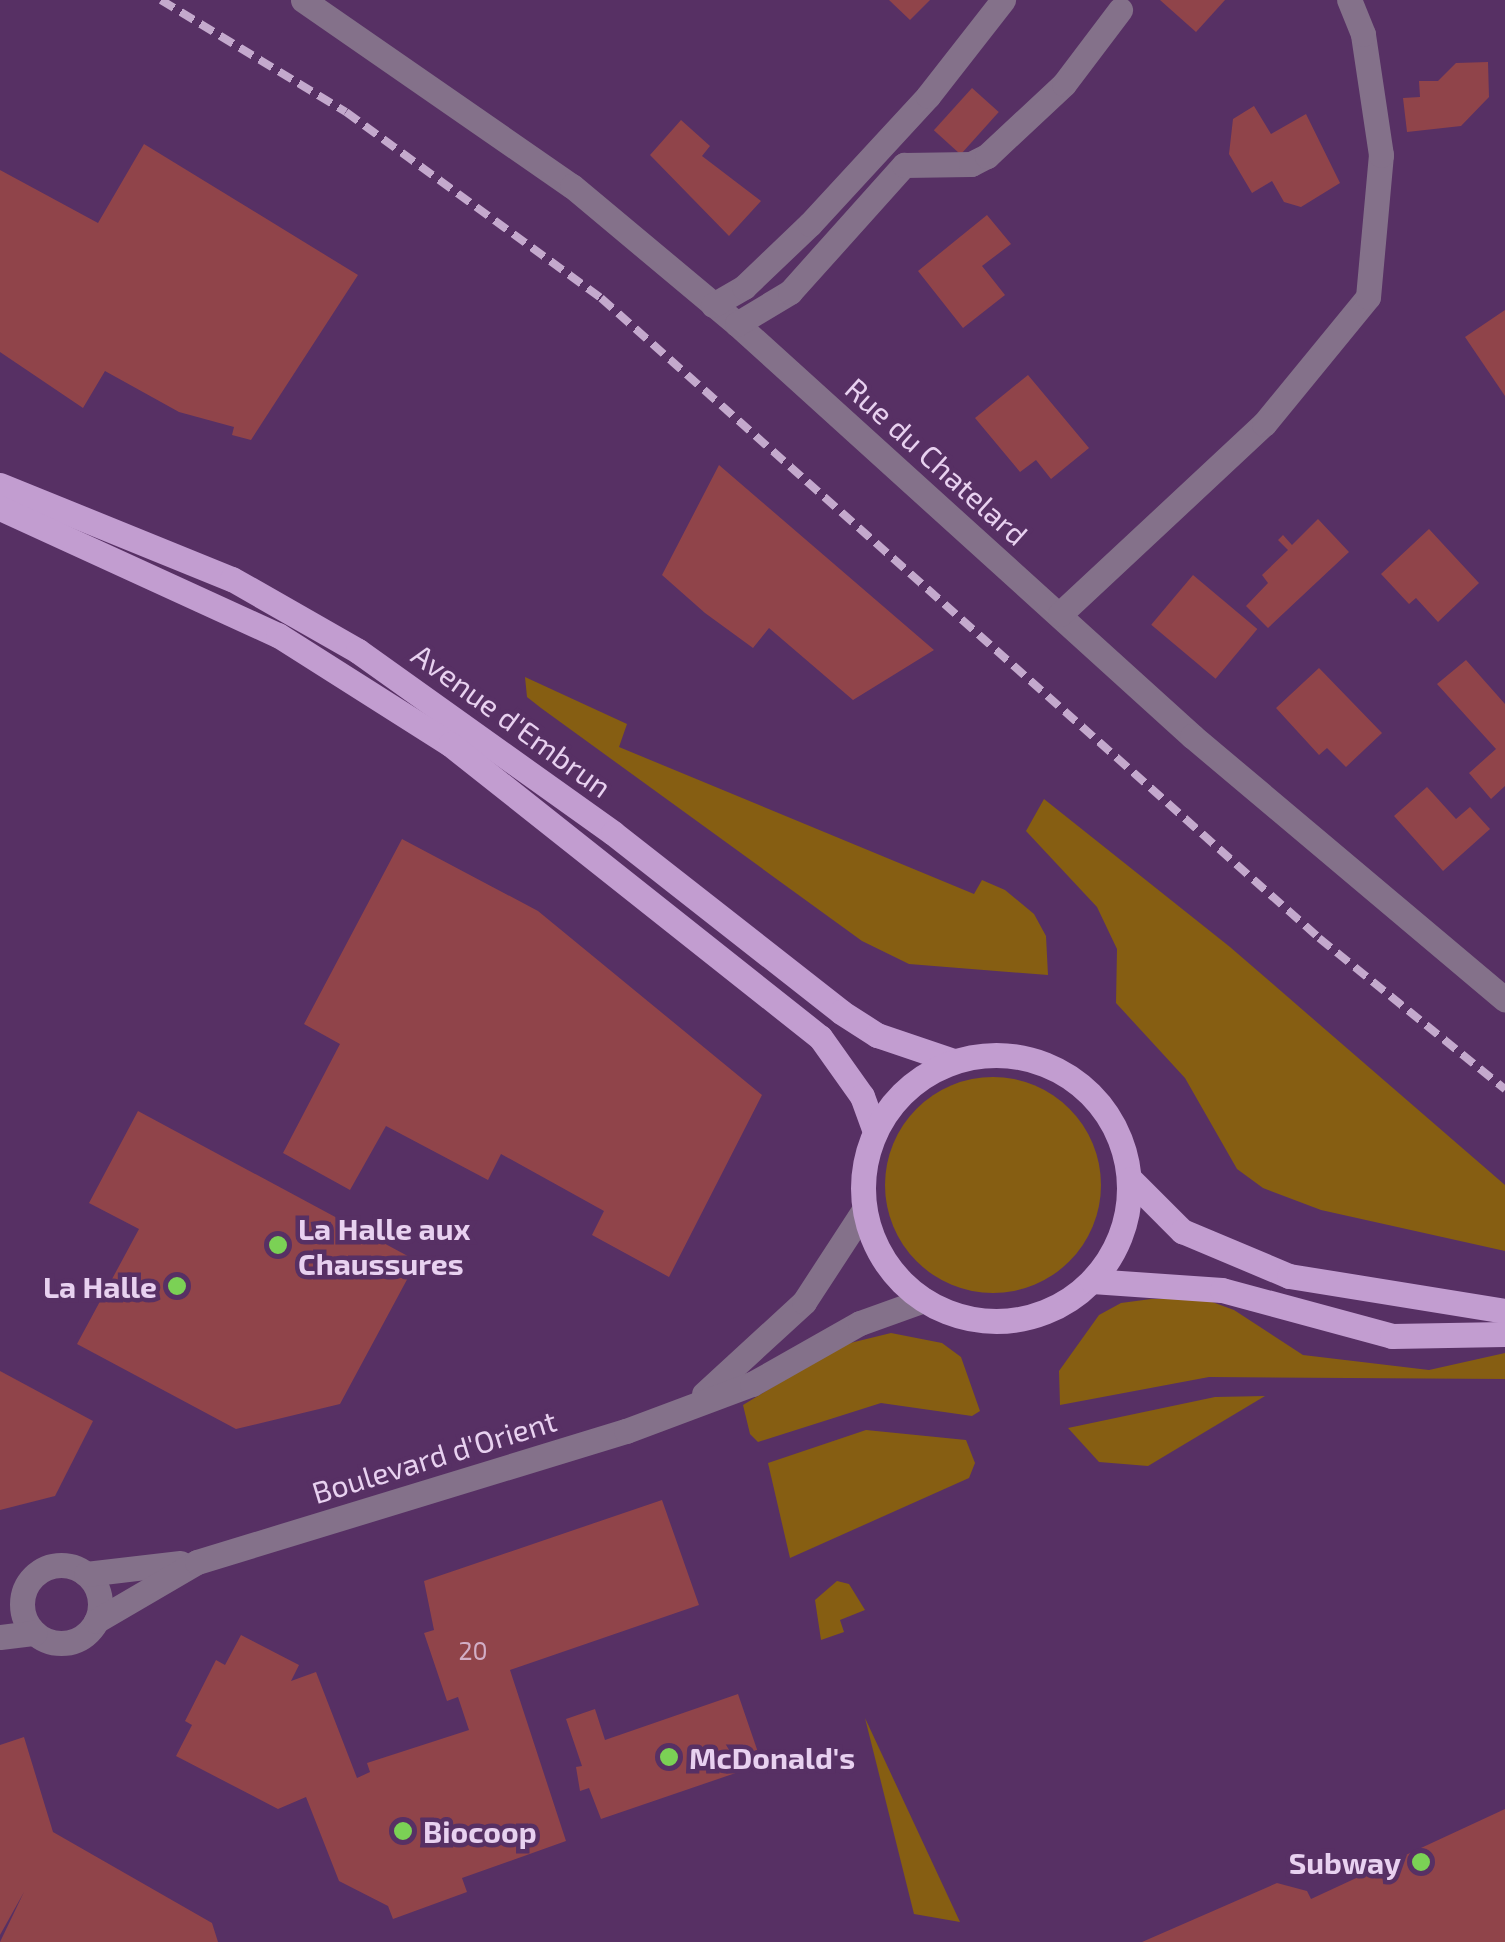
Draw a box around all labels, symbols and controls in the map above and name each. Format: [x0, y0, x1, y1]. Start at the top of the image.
street label: Rue du Chatelard [839, 370, 1035, 552]
street label: Avenue d'Embrun [405, 636, 619, 804]
place label: La Halle aux Chaussures [298, 1210, 470, 1280]
marker: La Halle aux Chaussures [267, 1234, 289, 1256]
place label: La Halle [43, 1268, 157, 1304]
marker: La Halle [166, 1275, 188, 1297]
street label: Boulevard d'Orient [308, 1402, 560, 1510]
house number: 20 [458, 1635, 488, 1665]
place label: McDonald's [689, 1739, 855, 1775]
marker: McDonald's [658, 1746, 680, 1768]
place label: Biocoop [423, 1813, 537, 1849]
marker: Biocoop [392, 1820, 414, 1842]
place label: Subway [1289, 1844, 1401, 1880]
marker: Subway [1410, 1851, 1432, 1873]

